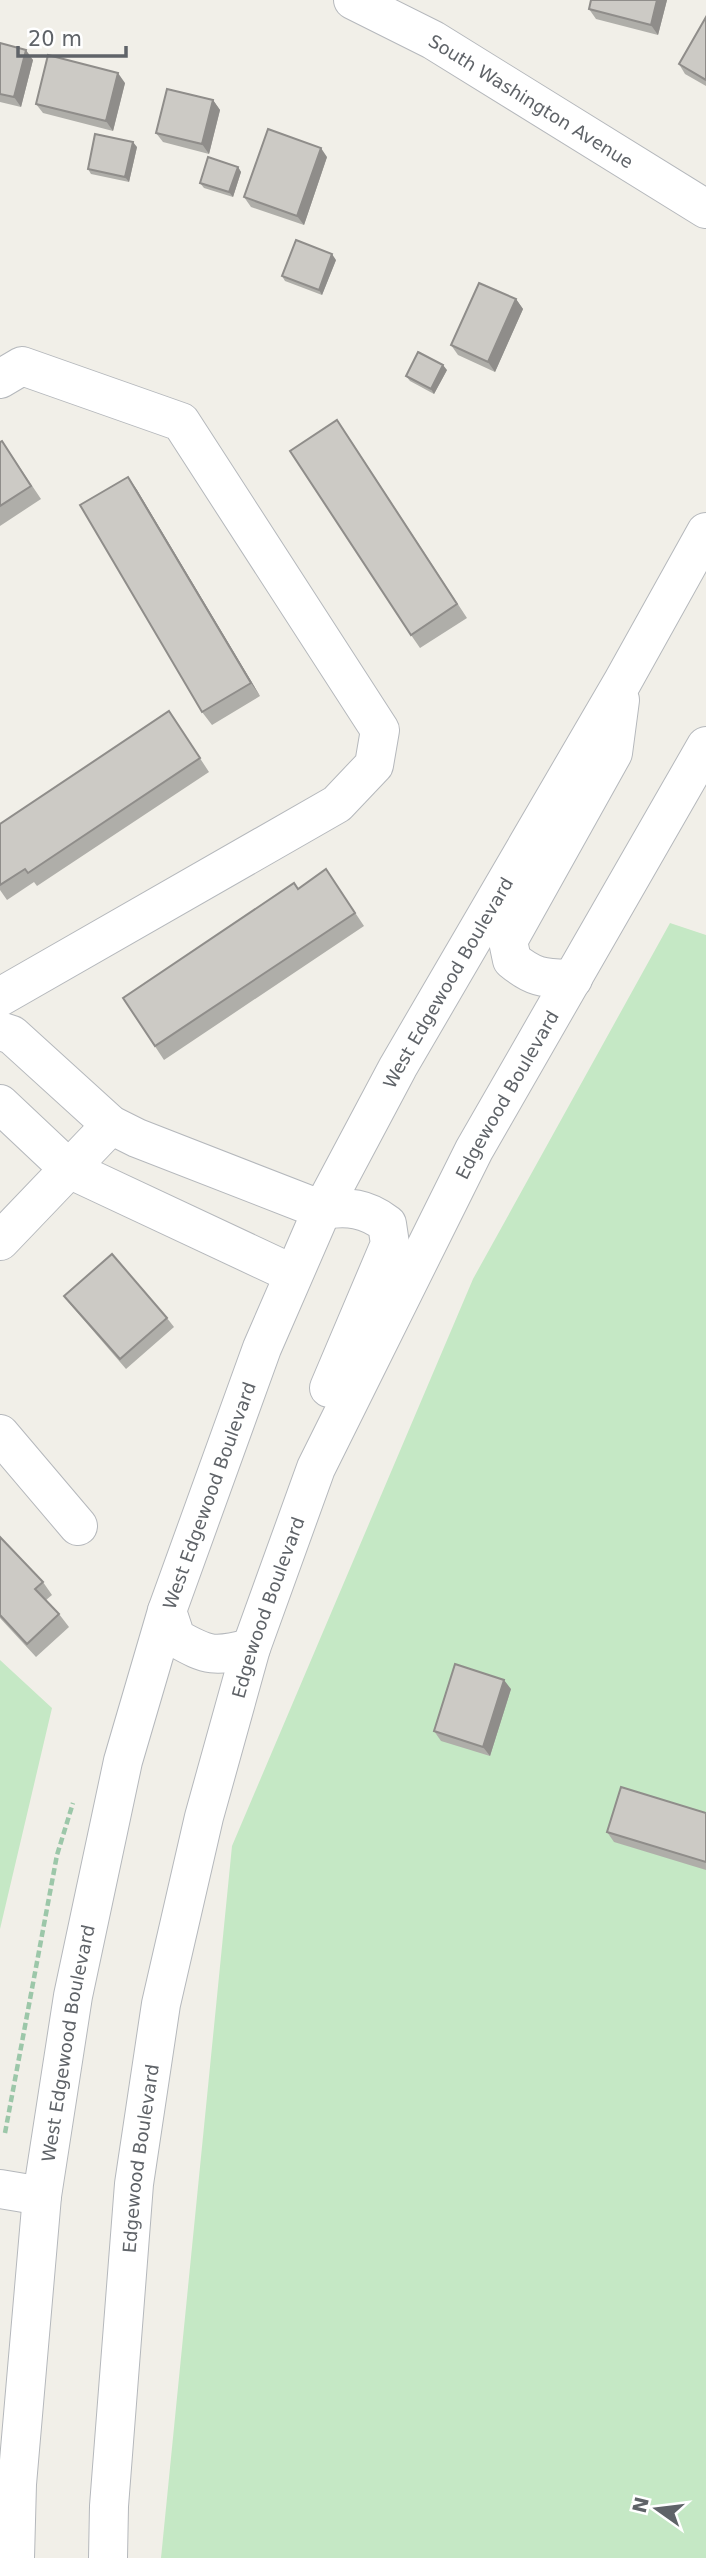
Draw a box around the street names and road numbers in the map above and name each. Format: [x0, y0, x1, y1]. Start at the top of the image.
street label: South Washington Avenue [425, 30, 637, 172]
street label: West Edgewood Boulevard [378, 873, 517, 1092]
street label: Edgewood Boulevard [451, 1007, 563, 1182]
street label: West Edgewood Boulevard [158, 1379, 259, 1612]
street label: Edgewood Boulevard [227, 1514, 308, 1700]
street label: West Edgewood Boulevard [37, 1923, 98, 2163]
street label: Edgewood Boulevard [118, 2063, 162, 2254]

